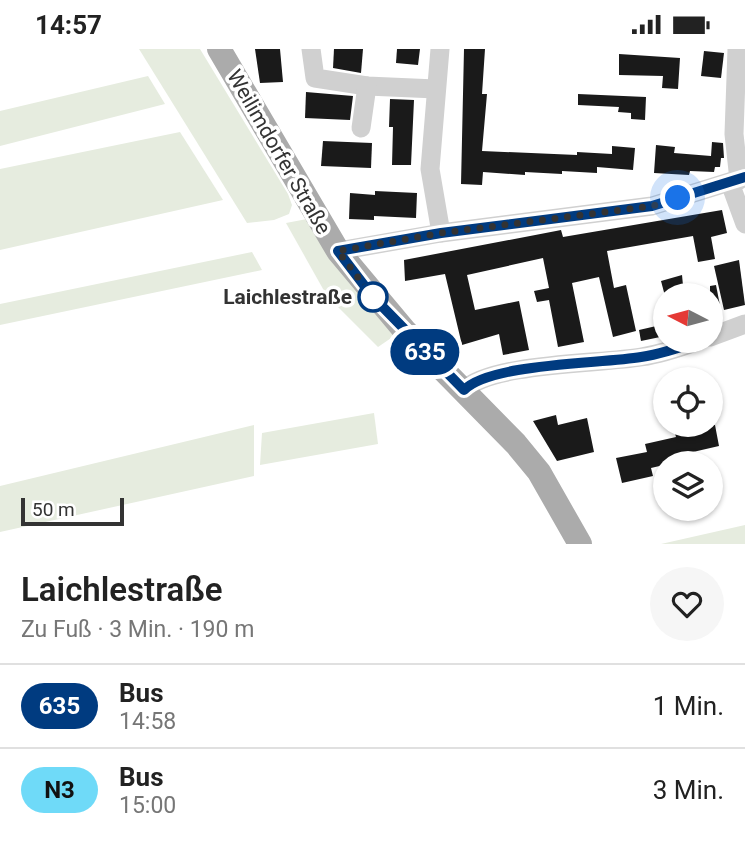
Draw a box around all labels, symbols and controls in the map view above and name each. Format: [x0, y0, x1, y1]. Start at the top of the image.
text: 14:57 [35, 10, 102, 40]
street label: Weilimdorfer Straße [222, 66, 336, 238]
your location [660, 180, 695, 215]
marker: Laichlestraße [358, 282, 388, 312]
north arrow [653, 283, 723, 353]
map controls [653, 283, 723, 521]
place label: Laichlestraße [223, 285, 352, 309]
line badge: 635 [385, 329, 465, 375]
text: 635 [404, 338, 446, 366]
button: locate [653, 367, 723, 437]
button: layers [653, 451, 723, 521]
scale bar [21, 495, 124, 527]
text: 50 m [32, 498, 75, 521]
button: heart [650, 567, 724, 641]
text: Laichlestraße [21, 570, 223, 609]
text: Zu Fuß · 3 Min. · 190 m [21, 616, 254, 643]
text: Bus [119, 678, 164, 708]
text: 1 Min. [653, 691, 724, 721]
text: 635 [39, 692, 80, 720]
text: 14:58 [119, 708, 176, 735]
text: Bus [119, 762, 164, 792]
text: 3 Min. [653, 775, 724, 805]
text: N3 [44, 776, 75, 804]
text: 15:00 [119, 792, 176, 819]

